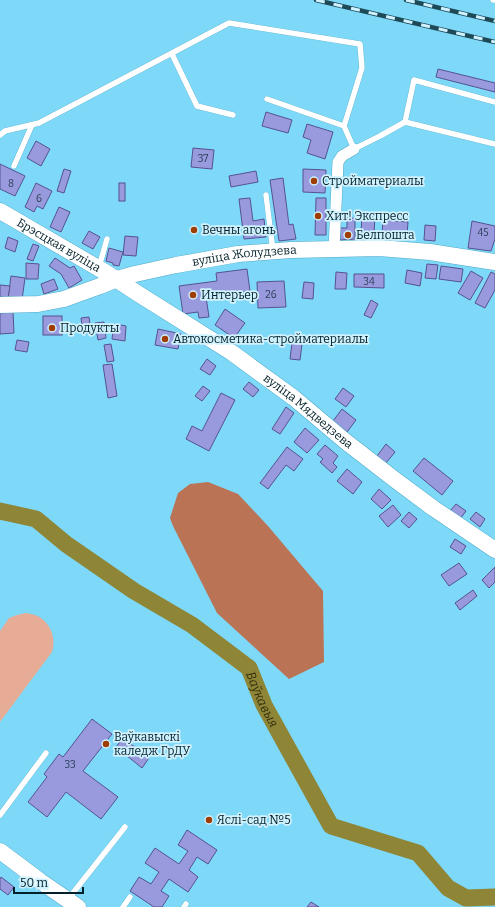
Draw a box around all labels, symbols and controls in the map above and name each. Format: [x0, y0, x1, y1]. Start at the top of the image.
house number: 37 [198, 153, 208, 165]
place label: Стройматериалы [322, 174, 424, 188]
marker: Стройматериалы [309, 176, 319, 186]
house number: 8 [8, 178, 14, 190]
house number: 6 [36, 193, 42, 205]
place label: Хит! Экспресс [326, 209, 409, 223]
marker: Хит! Экспресс [313, 211, 323, 221]
street label: Брэсцкая вуліца [14, 215, 103, 275]
place label: Вечны агонь [202, 223, 276, 237]
marker: Вечны агонь [189, 225, 199, 235]
house number: 45 [477, 227, 489, 239]
place label: Белпошта [356, 228, 415, 242]
marker: Белпошта [343, 230, 353, 240]
street label: вуліца Жолудзева [191, 243, 297, 269]
house number: 34 [363, 276, 375, 288]
place label: Интерьер [201, 288, 258, 302]
house number: 26 [265, 289, 277, 301]
marker: Интерьер [188, 290, 198, 300]
place label: Продукты [60, 321, 120, 335]
marker: Продукты [47, 323, 57, 333]
place label: Автокосметика-стройматериалы [173, 332, 369, 346]
marker: Автокосметика-стройматериалы [160, 334, 170, 344]
street label: вуліца Мядведзева [261, 371, 356, 452]
water label: Ваўкавыя [243, 669, 282, 730]
place label: Ваўкавыскі каледж ГрДУ [114, 730, 191, 758]
marker: Ваўкавыскі каледж ГрДУ [101, 739, 111, 749]
house number: 33 [64, 759, 76, 771]
place label: Яслі-сад №5 [217, 813, 291, 827]
marker: Яслі-сад №5 [204, 815, 214, 825]
scale bar [14, 869, 83, 895]
text: 50 m [20, 876, 49, 890]

